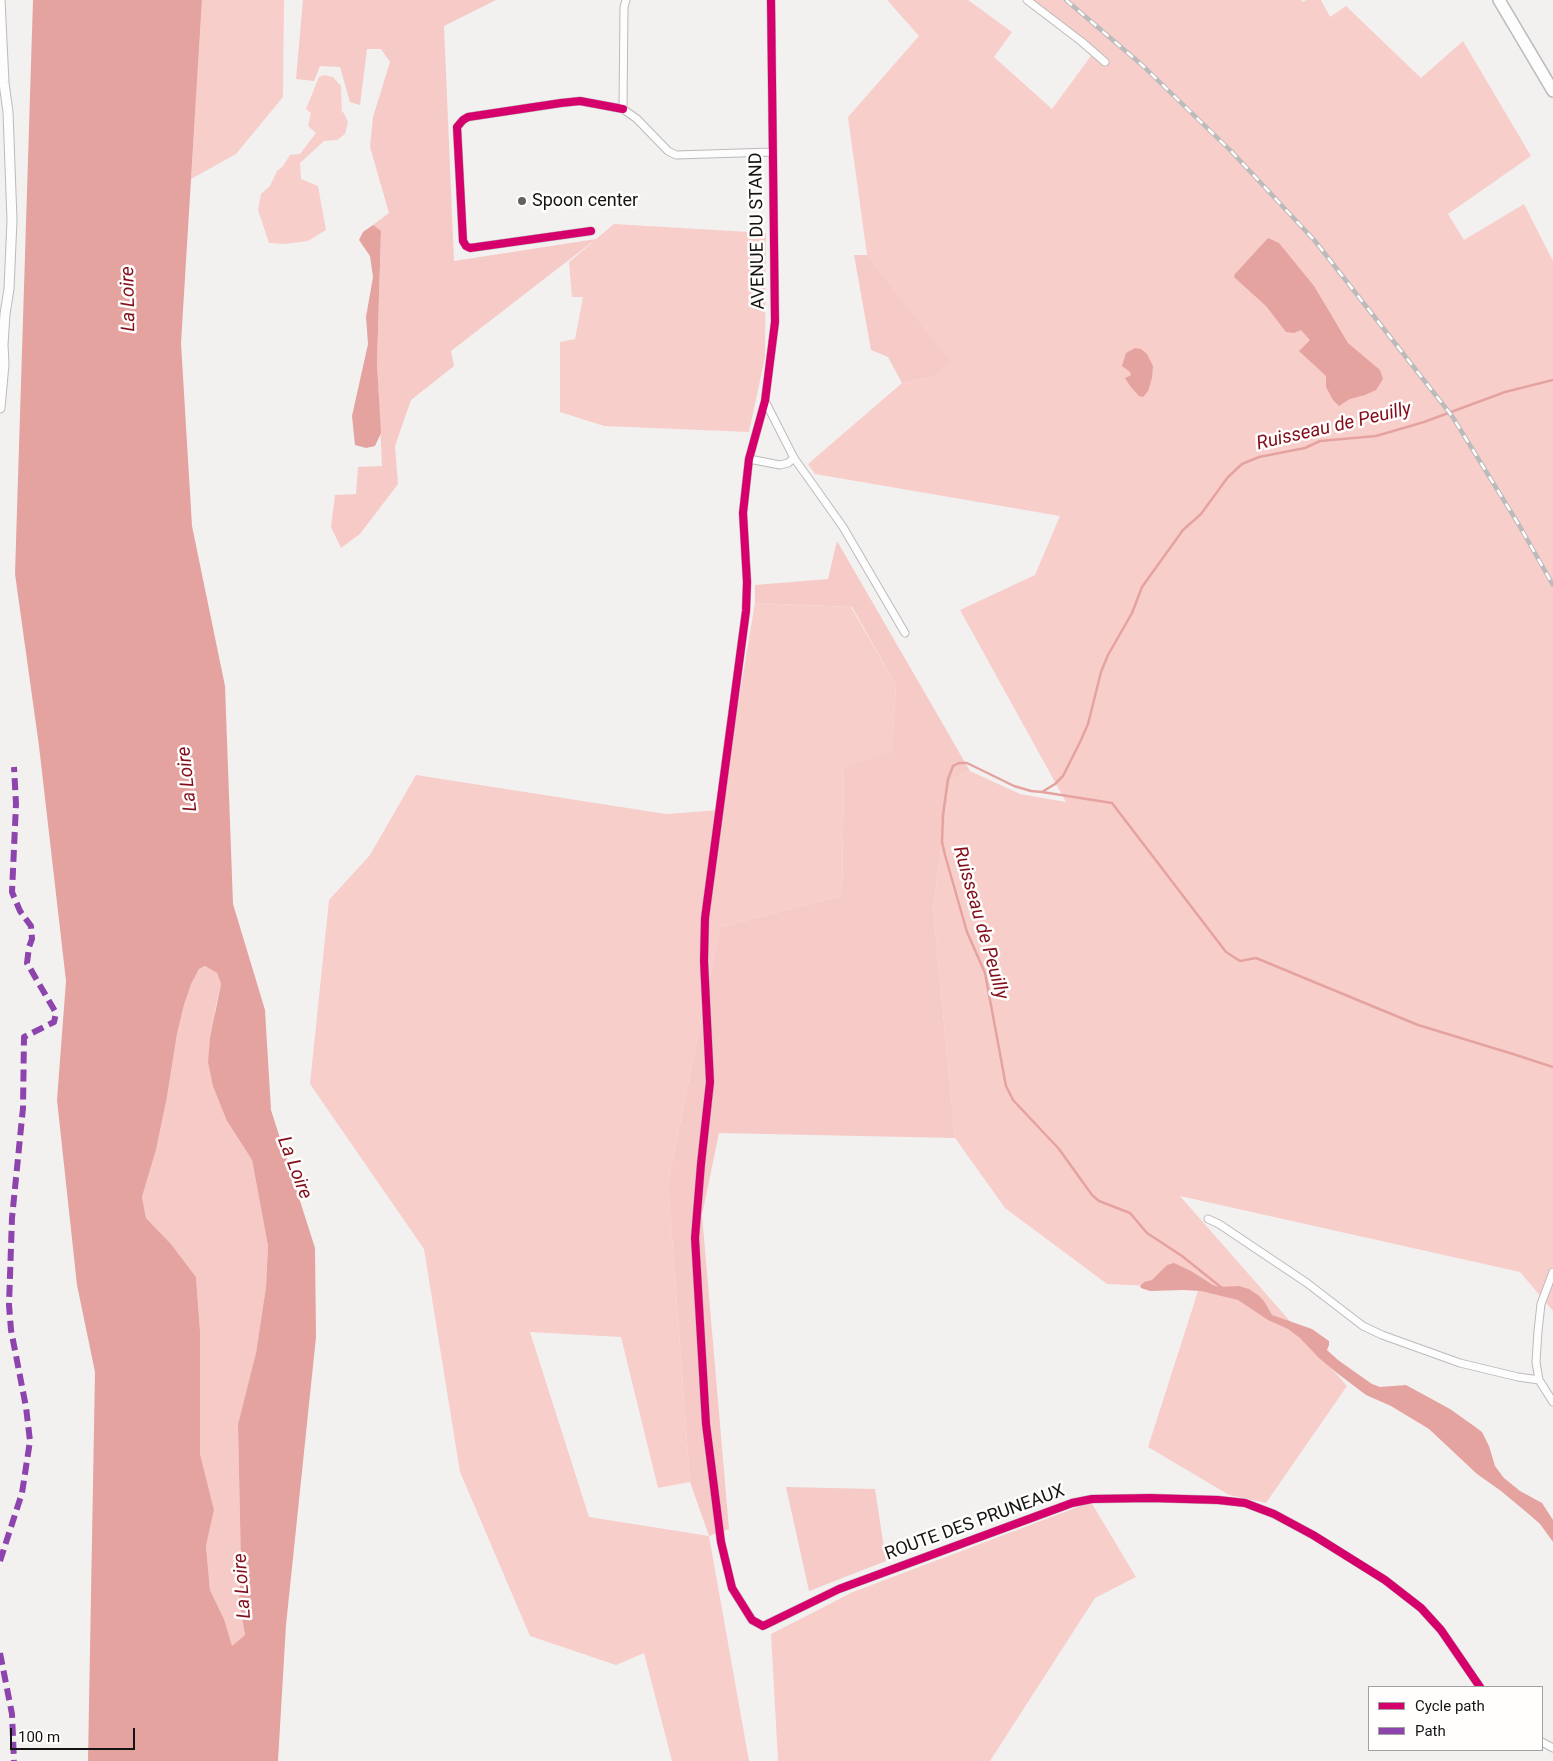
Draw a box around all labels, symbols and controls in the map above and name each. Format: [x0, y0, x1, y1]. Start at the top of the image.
street label: AVENUE DU STAND [746, 152, 770, 310]
place label: Spoon center [532, 190, 638, 212]
marker: Spoon center [516, 195, 528, 207]
water label: La Loire [117, 266, 141, 332]
water label: Ruisseau de Peuilly [1254, 398, 1414, 456]
water label: La Loire [173, 745, 203, 813]
water label: Ruisseau de Peuilly [947, 844, 1013, 1002]
water label: La Loire [272, 1133, 316, 1203]
street label: ROUTE DES PRUNEAUX [882, 1480, 1068, 1566]
water label: La Loire [229, 1553, 257, 1619]
legend [1368, 1686, 1543, 1751]
text: Cycle path [1415, 1697, 1485, 1715]
scale bar [12, 1718, 138, 1750]
text: Path [1415, 1722, 1446, 1740]
text: 100 m [18, 1728, 60, 1746]

